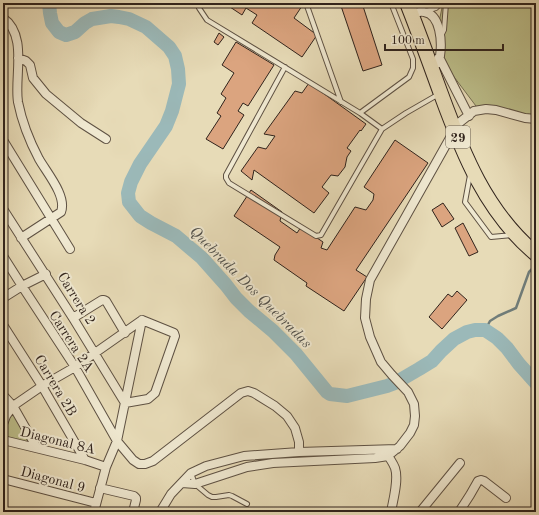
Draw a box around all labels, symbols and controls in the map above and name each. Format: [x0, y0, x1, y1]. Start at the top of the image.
scale bar [385, 26, 503, 52]
text: 100 m [391, 35, 425, 47]
road number: 29 [446, 126, 470, 148]
water label: Quebrada Dos Quebradas [186, 224, 314, 352]
street label: Carrera 2 [55, 270, 98, 327]
street label: Carrera 2A [46, 309, 96, 375]
street label: Carrera 2B [31, 353, 79, 419]
street label: Diagonal 8A [19, 425, 97, 457]
street label: Diagonal 9 [19, 465, 87, 495]

